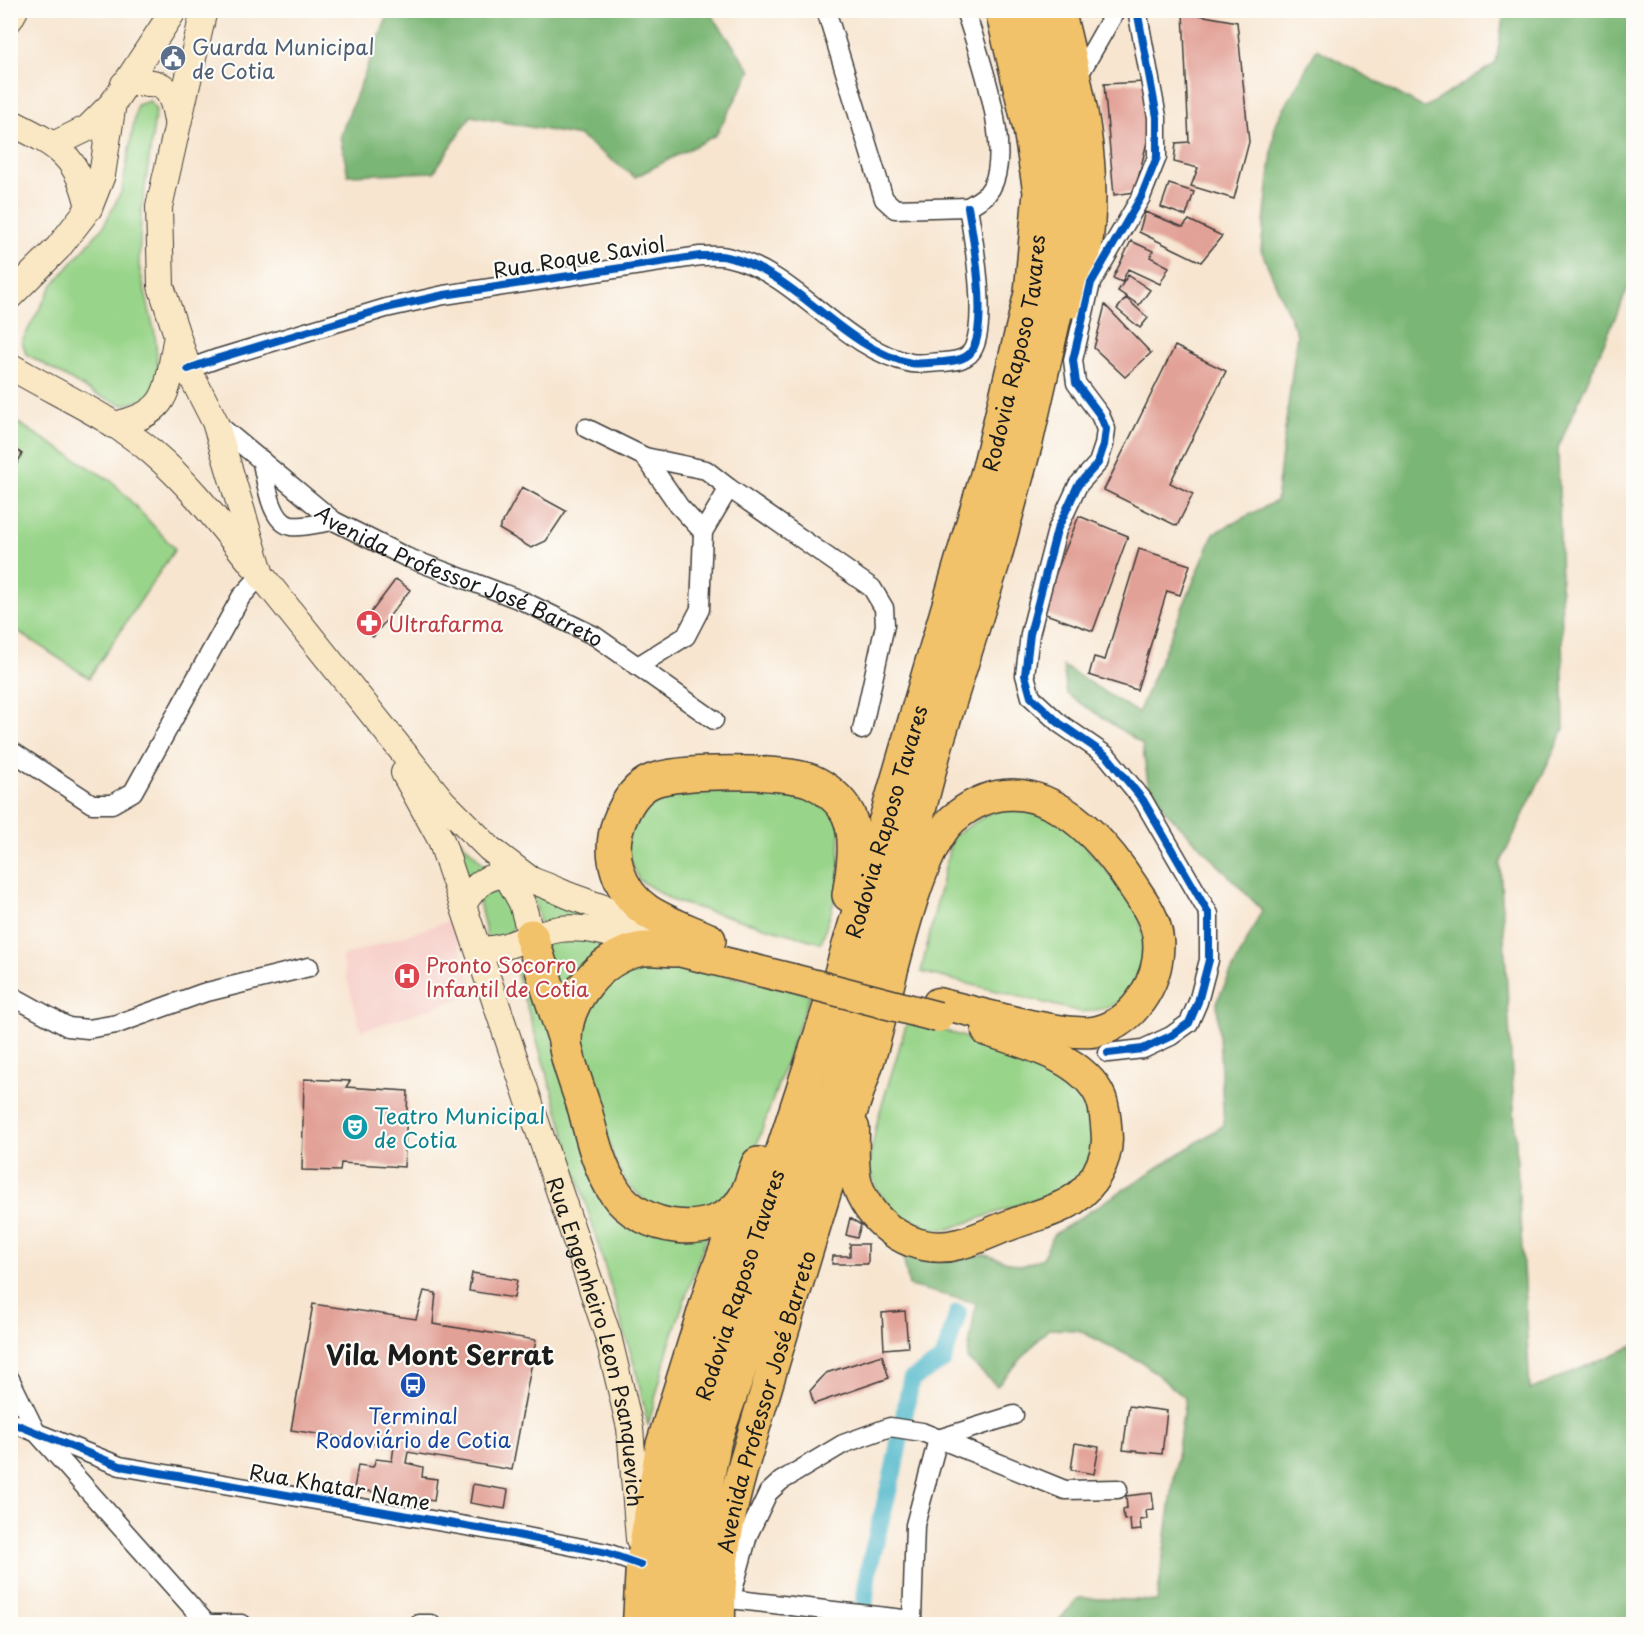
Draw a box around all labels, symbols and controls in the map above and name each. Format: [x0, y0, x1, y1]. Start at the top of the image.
place label: Guarda Municipal de Cotia [192, 30, 374, 86]
public building icon: Guarda Municipal de Cotia [158, 43, 188, 73]
street label: Rua Roque Saviol [491, 227, 667, 285]
street label: Rodovia Raposo Tavares [973, 233, 1052, 475]
street label: Avenida Professor José Barreto [309, 496, 611, 654]
place label: Ultrafarma [388, 607, 504, 639]
pharmacy icon: Ultrafarma [354, 608, 384, 638]
street label: Rodovia Raposo Tavares [836, 701, 935, 942]
place label: Pronto Socorro Infantil de Cotia [426, 948, 589, 1004]
hospital icon: Pronto Socorro Infantil de Cotia [392, 961, 422, 991]
place label: Teatro Municipal de Cotia [374, 1099, 545, 1155]
theatre icon: Teatro Municipal de Cotia [340, 1112, 370, 1142]
street label: Rodovia Raposo Tavares [686, 1165, 792, 1405]
street label: Rua Engenheiro Leon Psanquevich [539, 1172, 652, 1508]
street label: Avenida Professor José Barreto [708, 1246, 823, 1555]
district label: Vila Mont Serrat [326, 1333, 554, 1374]
bus stop icon: Terminal Rodoviário de Cotia [398, 1370, 428, 1400]
place label: Terminal Rodoviário de Cotia [315, 1399, 511, 1455]
street label: Rua Khatar Name [247, 1454, 433, 1518]

